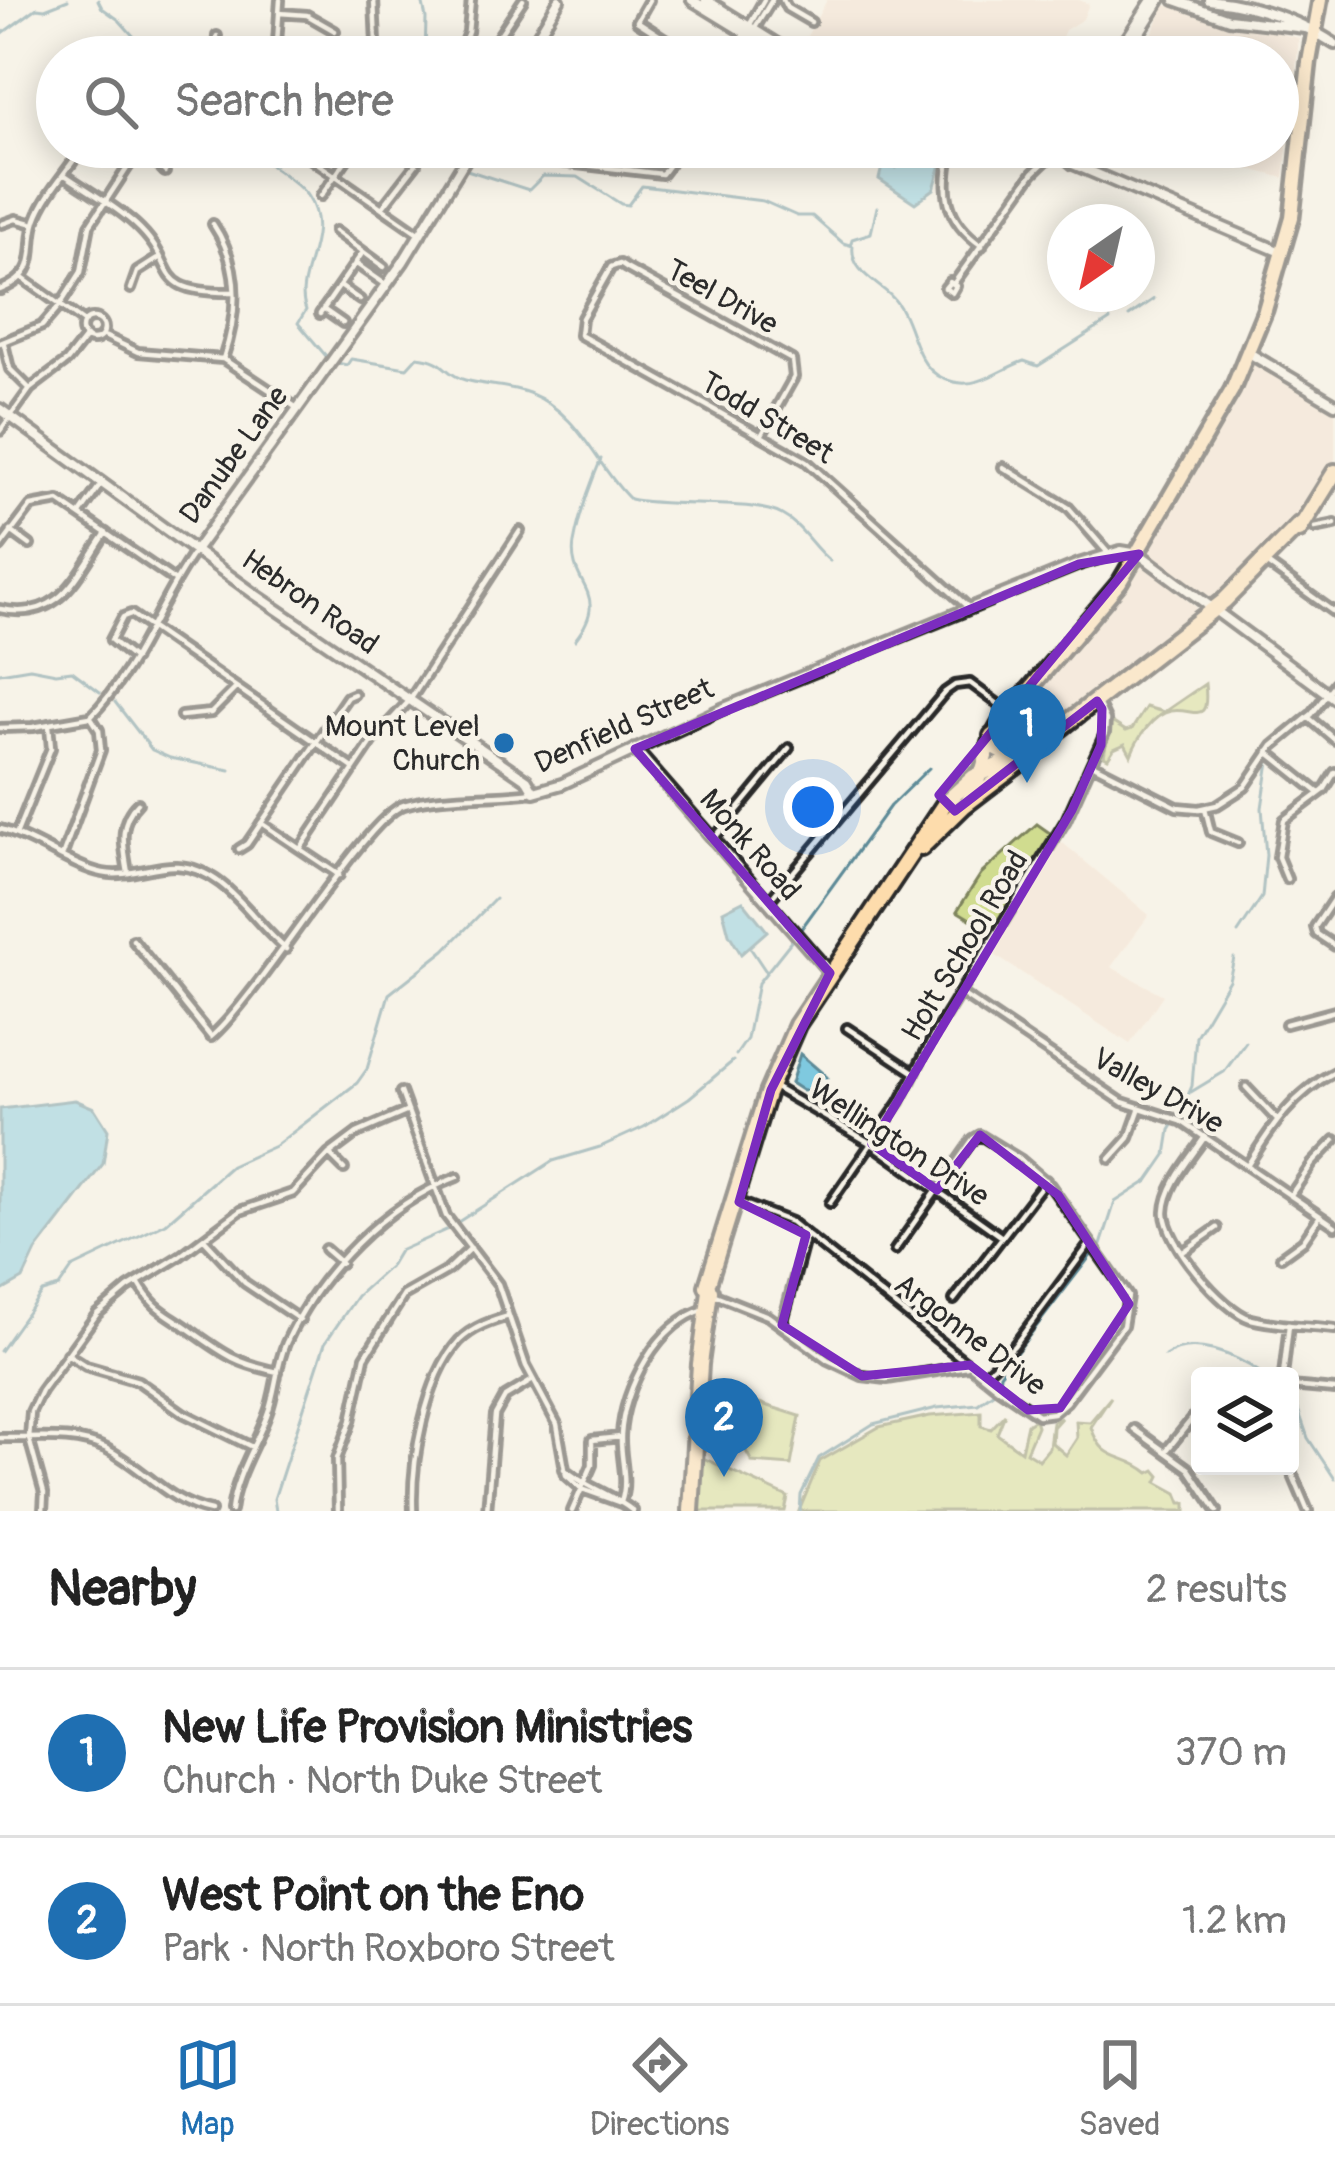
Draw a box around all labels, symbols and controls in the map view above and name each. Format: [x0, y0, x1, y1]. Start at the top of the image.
search box [36, 36, 1299, 168]
icon: search [78, 69, 144, 135]
text: Search here [174, 74, 394, 130]
north arrow [1047, 204, 1155, 312]
street label: Teel Drive [660, 251, 785, 343]
street label: Todd Street [694, 364, 841, 473]
street label: Danube Lane [172, 379, 297, 531]
street label: Hebron Road [234, 541, 386, 663]
street label: Denfield Street [529, 670, 720, 782]
pin: 1 [988, 684, 1066, 783]
place label: Mount Level Church [325, 708, 480, 779]
marker: Mount Level Church [491, 730, 517, 756]
your location [783, 777, 843, 837]
street label: Monk Road [692, 782, 808, 908]
street label: Holt School Road [894, 844, 1036, 1048]
street label: Valley Drive [1086, 1040, 1230, 1142]
street label: Wellington Drive [802, 1071, 996, 1215]
street label: Argonne Drive [887, 1266, 1053, 1404]
map controls [1191, 1367, 1299, 1475]
button: layers [1191, 1367, 1299, 1475]
pin: 2 [685, 1378, 763, 1477]
text: Nearby [48, 1557, 196, 1621]
text: 2 results [1146, 1565, 1287, 1614]
text: New Life Provision Ministries [162, 1700, 692, 1756]
text: 1 [79, 1728, 95, 1777]
text: 370 m [1175, 1728, 1287, 1777]
text: Church · North Duke Street [162, 1756, 602, 1805]
text: West Point on the Eno [162, 1868, 584, 1924]
text: 2 [76, 1896, 98, 1945]
text: 1.2 km [1182, 1896, 1287, 1945]
text: Park · North Roxboro Street [162, 1924, 615, 1973]
tab: Map [175, 2032, 241, 2145]
tab: Directions [590, 2032, 730, 2145]
tab: Saved [1079, 2032, 1160, 2145]

